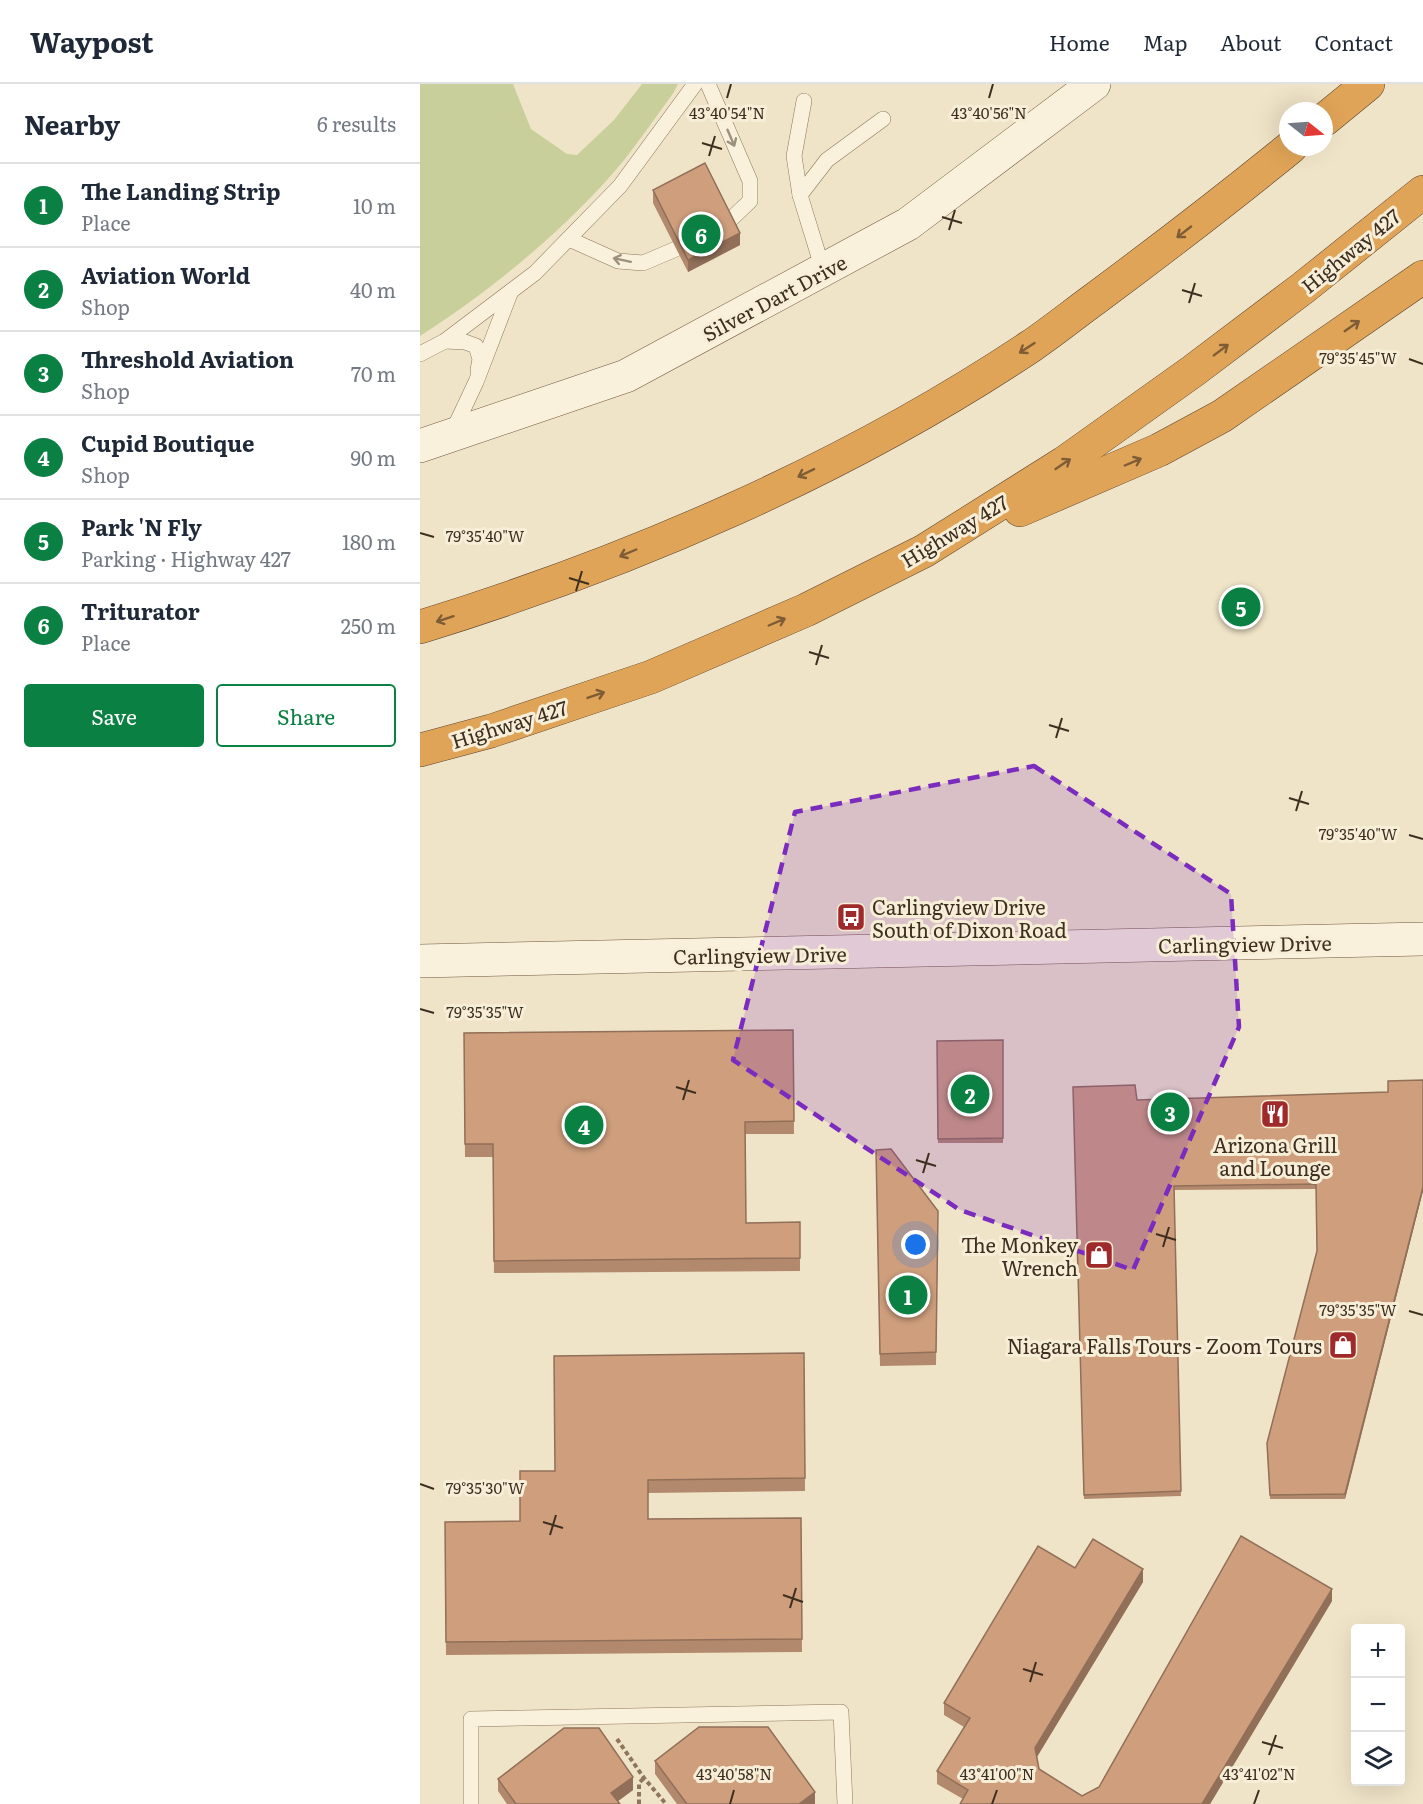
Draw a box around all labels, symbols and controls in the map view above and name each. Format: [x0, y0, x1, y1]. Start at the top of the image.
text: Waypost [30, 20, 154, 62]
text: Home [1049, 26, 1110, 57]
text: Map [1143, 26, 1187, 57]
text: About [1220, 26, 1282, 57]
text: Contact [1315, 26, 1393, 57]
text: 43°40'54"N [689, 101, 765, 124]
text: 43°40'56"N [951, 101, 1027, 124]
north arrow [1279, 102, 1333, 156]
text: Nearby [24, 104, 120, 143]
text: 6 results [317, 108, 396, 138]
one-way arrow [726, 128, 738, 146]
text: The Landing Strip [81, 174, 280, 207]
text: 1 [39, 190, 48, 220]
text: 10 m [353, 190, 396, 220]
street label: Highway 427 [1294, 201, 1406, 299]
text: Place [81, 207, 131, 237]
pin: 6 [682, 212, 720, 256]
one-way arrow [1176, 225, 1192, 238]
street label: Silver Dart Drive [696, 246, 852, 348]
one-way arrow [613, 254, 632, 265]
text: Aviation World [81, 258, 250, 291]
text: 2 [38, 274, 49, 304]
text: 40 m [350, 274, 396, 304]
text: Shop [81, 291, 130, 321]
one-way arrow [1343, 320, 1359, 332]
text: Threshold Aviation [81, 342, 294, 375]
one-way arrow [1020, 342, 1036, 354]
one-way arrow [1213, 344, 1229, 357]
text: 79°35'45"W [1319, 346, 1397, 369]
text: 3 [38, 358, 49, 388]
text: 70 m [351, 358, 396, 388]
text: Shop [81, 375, 130, 405]
text: Cupid Boutique [81, 426, 254, 459]
text: 4 [37, 442, 50, 472]
text: 90 m [351, 442, 396, 472]
one-way arrow [1123, 455, 1141, 467]
one-way arrow [1054, 457, 1071, 470]
text: Shop [81, 459, 130, 489]
one-way arrow [798, 468, 816, 480]
street label: Highway 427 [895, 486, 1013, 574]
text: Park 'N Fly [81, 510, 202, 543]
text: 79°35'40"W [446, 524, 525, 547]
text: 5 [38, 526, 49, 556]
text: 180 m [342, 526, 396, 556]
text: Parking · Highway 427 [81, 543, 291, 573]
one-way arrow [620, 548, 638, 559]
pin: 5 [1222, 584, 1260, 630]
text: Triturator [81, 594, 200, 627]
text: 6 [38, 610, 49, 640]
text: 250 m [341, 610, 396, 640]
one-way arrow [436, 615, 455, 626]
one-way arrow [767, 616, 785, 628]
text: Place [81, 627, 131, 657]
button: Save [24, 684, 204, 747]
button: Share [216, 684, 396, 747]
one-way arrow [586, 689, 605, 700]
street label: Highway 427 [447, 691, 571, 755]
text: 79°35'40"W [1319, 822, 1398, 845]
place label: Carlingview Drive South of Dixon Road [872, 891, 1067, 944]
bus stop icon: Carlingview Drive South of Dixon Road [835, 901, 867, 933]
street label: Carlingview Drive [1158, 926, 1332, 960]
street label: Carlingview Drive [673, 937, 847, 971]
text: 79°35'35"W [446, 1000, 524, 1023]
pin: 2 [950, 1072, 990, 1116]
pin: 3 [1150, 1090, 1190, 1134]
restaurant icon: Arizona Grill and Lounge [1259, 1098, 1291, 1130]
pin: 4 [564, 1102, 604, 1148]
place label: Arizona Grill and Lounge [1213, 1129, 1337, 1182]
place label: The Monkey Wrench [961, 1229, 1078, 1282]
your location [901, 1230, 930, 1259]
shop icon: The Monkey Wrench [1083, 1239, 1115, 1271]
pin: 1 [888, 1272, 928, 1318]
text: 79°35'35"W [1319, 1298, 1397, 1321]
shop icon: Niagara Falls Tours - Zoom Tours [1327, 1329, 1359, 1361]
place label: Niagara Falls Tours - Zoom Tours [1007, 1330, 1322, 1360]
text: 79°35'30"W [446, 1476, 525, 1499]
map controls [1351, 1624, 1405, 1786]
button: + [1351, 1624, 1405, 1678]
button: − [1351, 1678, 1405, 1732]
button: layers [1351, 1732, 1405, 1786]
text: 43°40'58"N [696, 1762, 772, 1785]
text: 43°41'00"N [960, 1762, 1034, 1785]
text: 43°41'02"N [1222, 1762, 1296, 1785]

